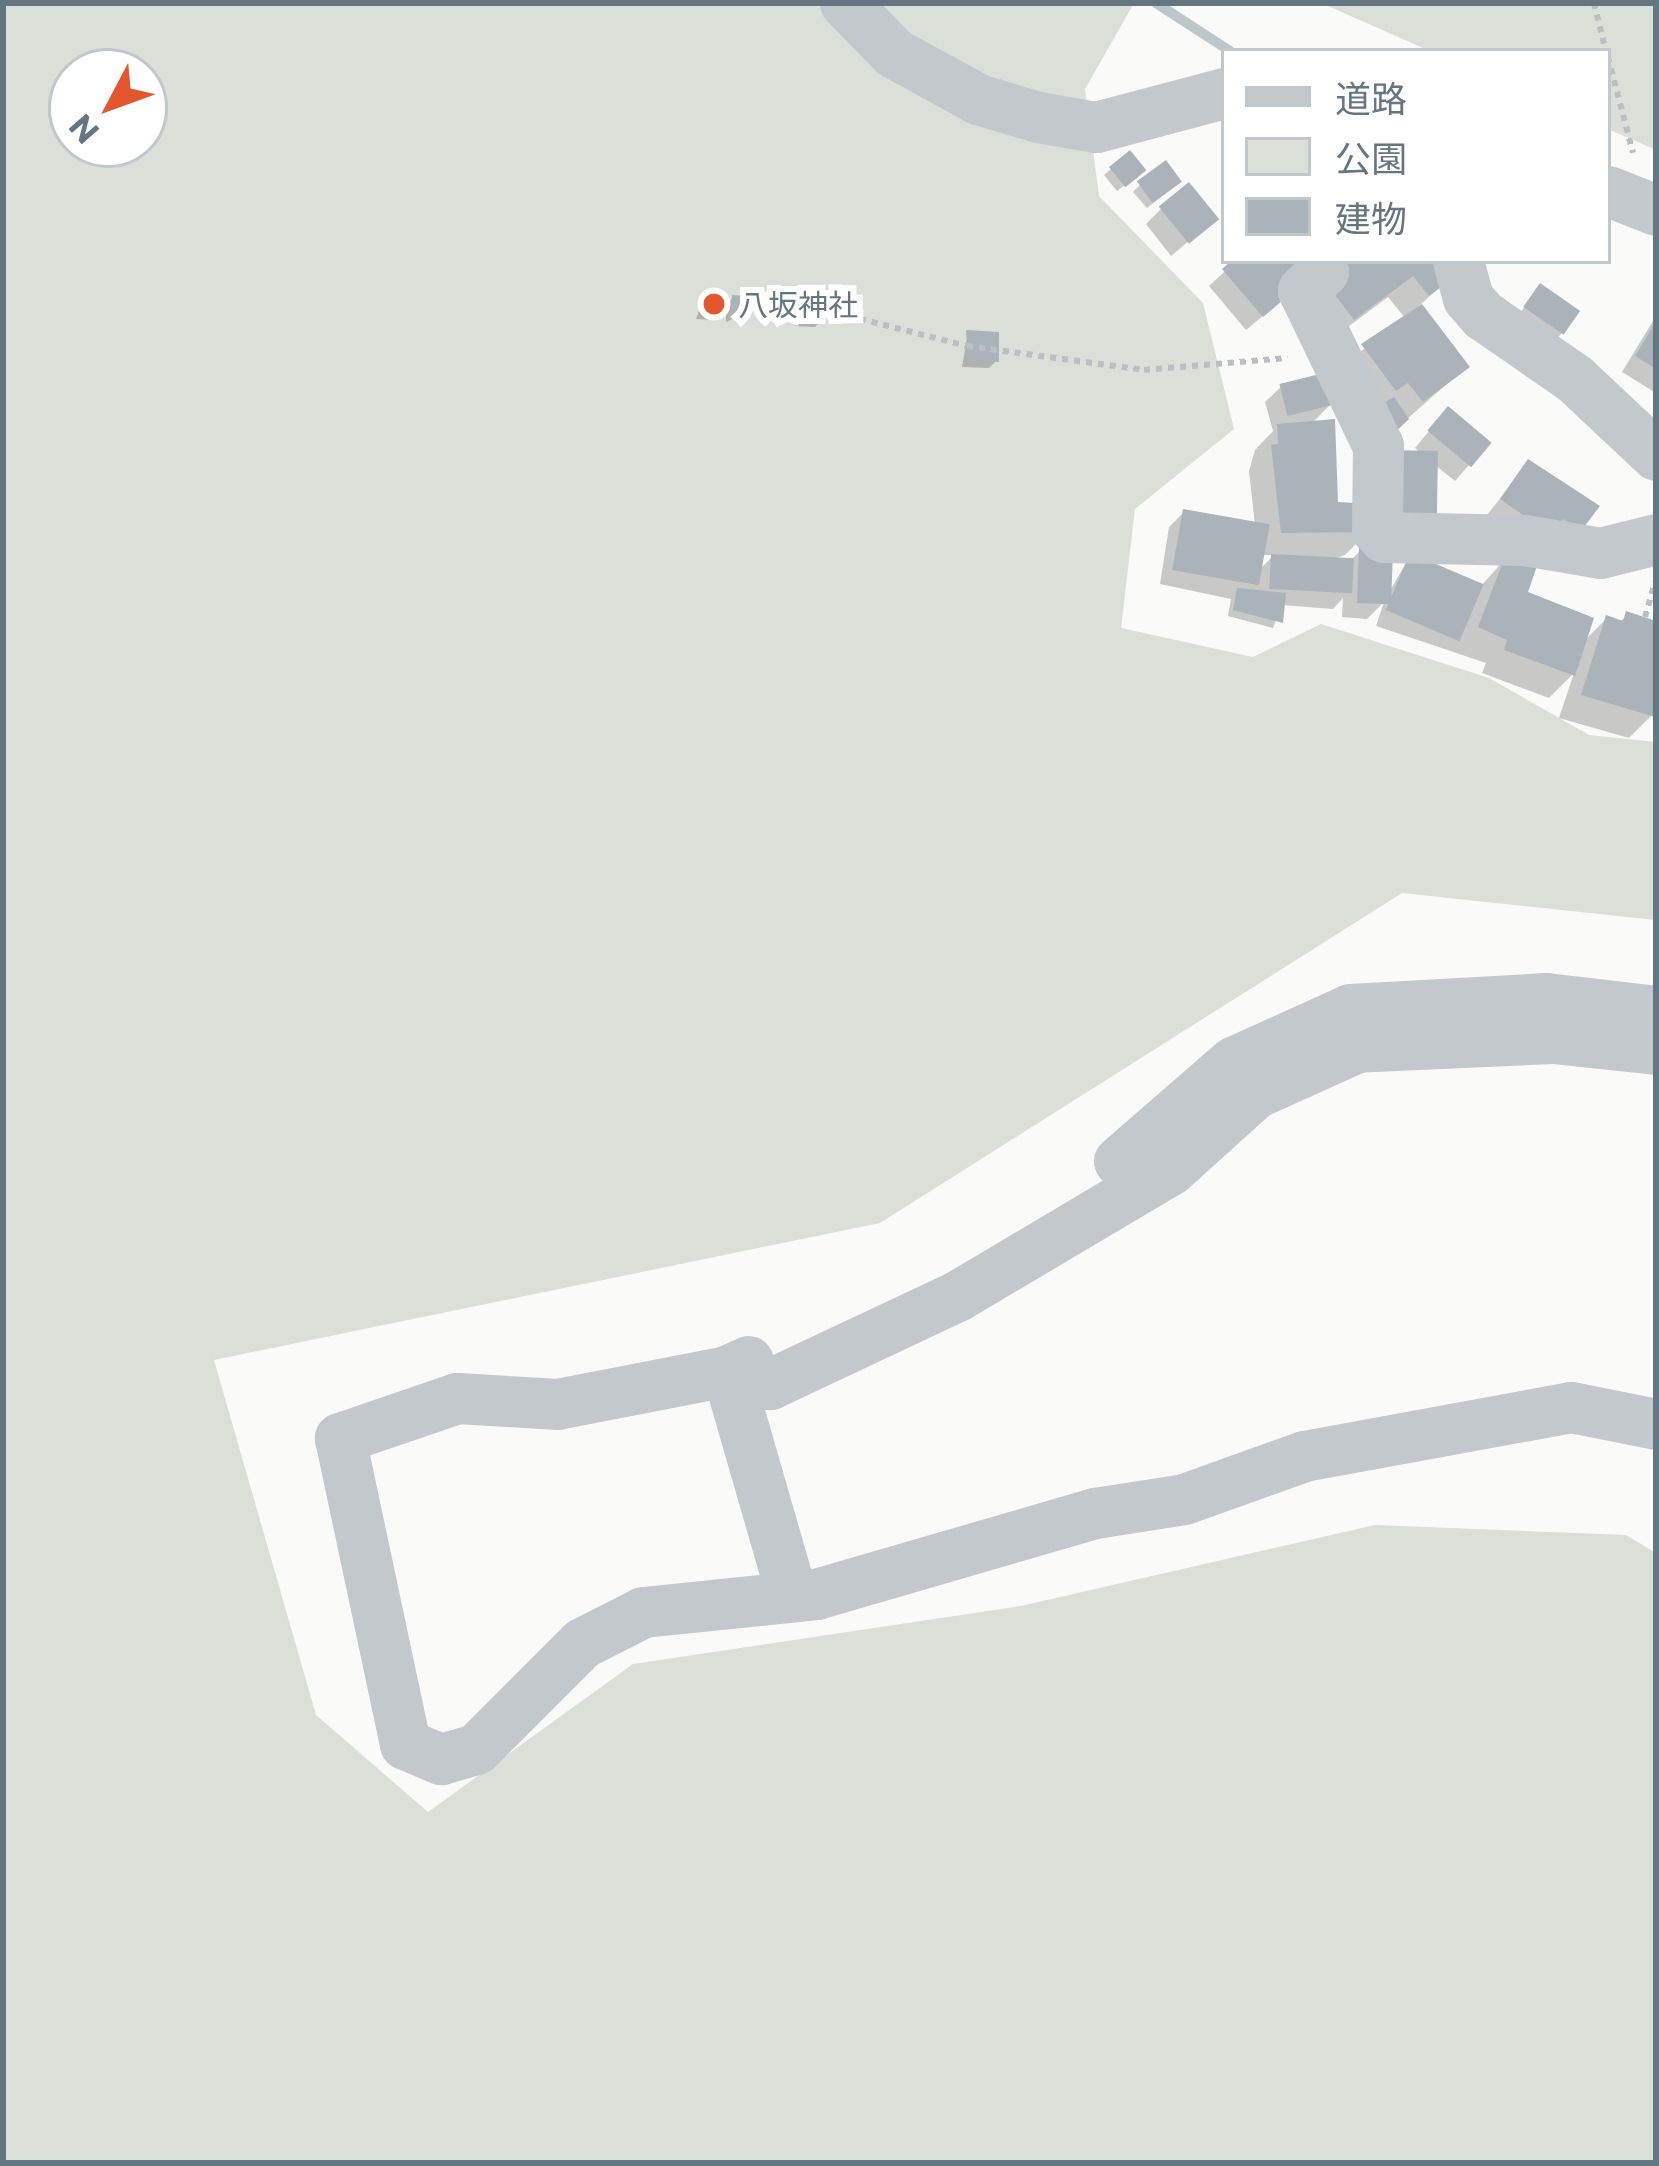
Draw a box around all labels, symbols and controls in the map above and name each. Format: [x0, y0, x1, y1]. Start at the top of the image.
north arrow [48, 48, 168, 168]
legend [1221, 48, 1611, 264]
text: 道路 [1335, 75, 1407, 119]
text: N [59, 107, 106, 153]
text: 公園 [1335, 135, 1407, 179]
text: 建物 [1335, 195, 1407, 239]
place label: 八坂神社 [738, 286, 858, 322]
marker: 八坂神社 [701, 291, 727, 317]

